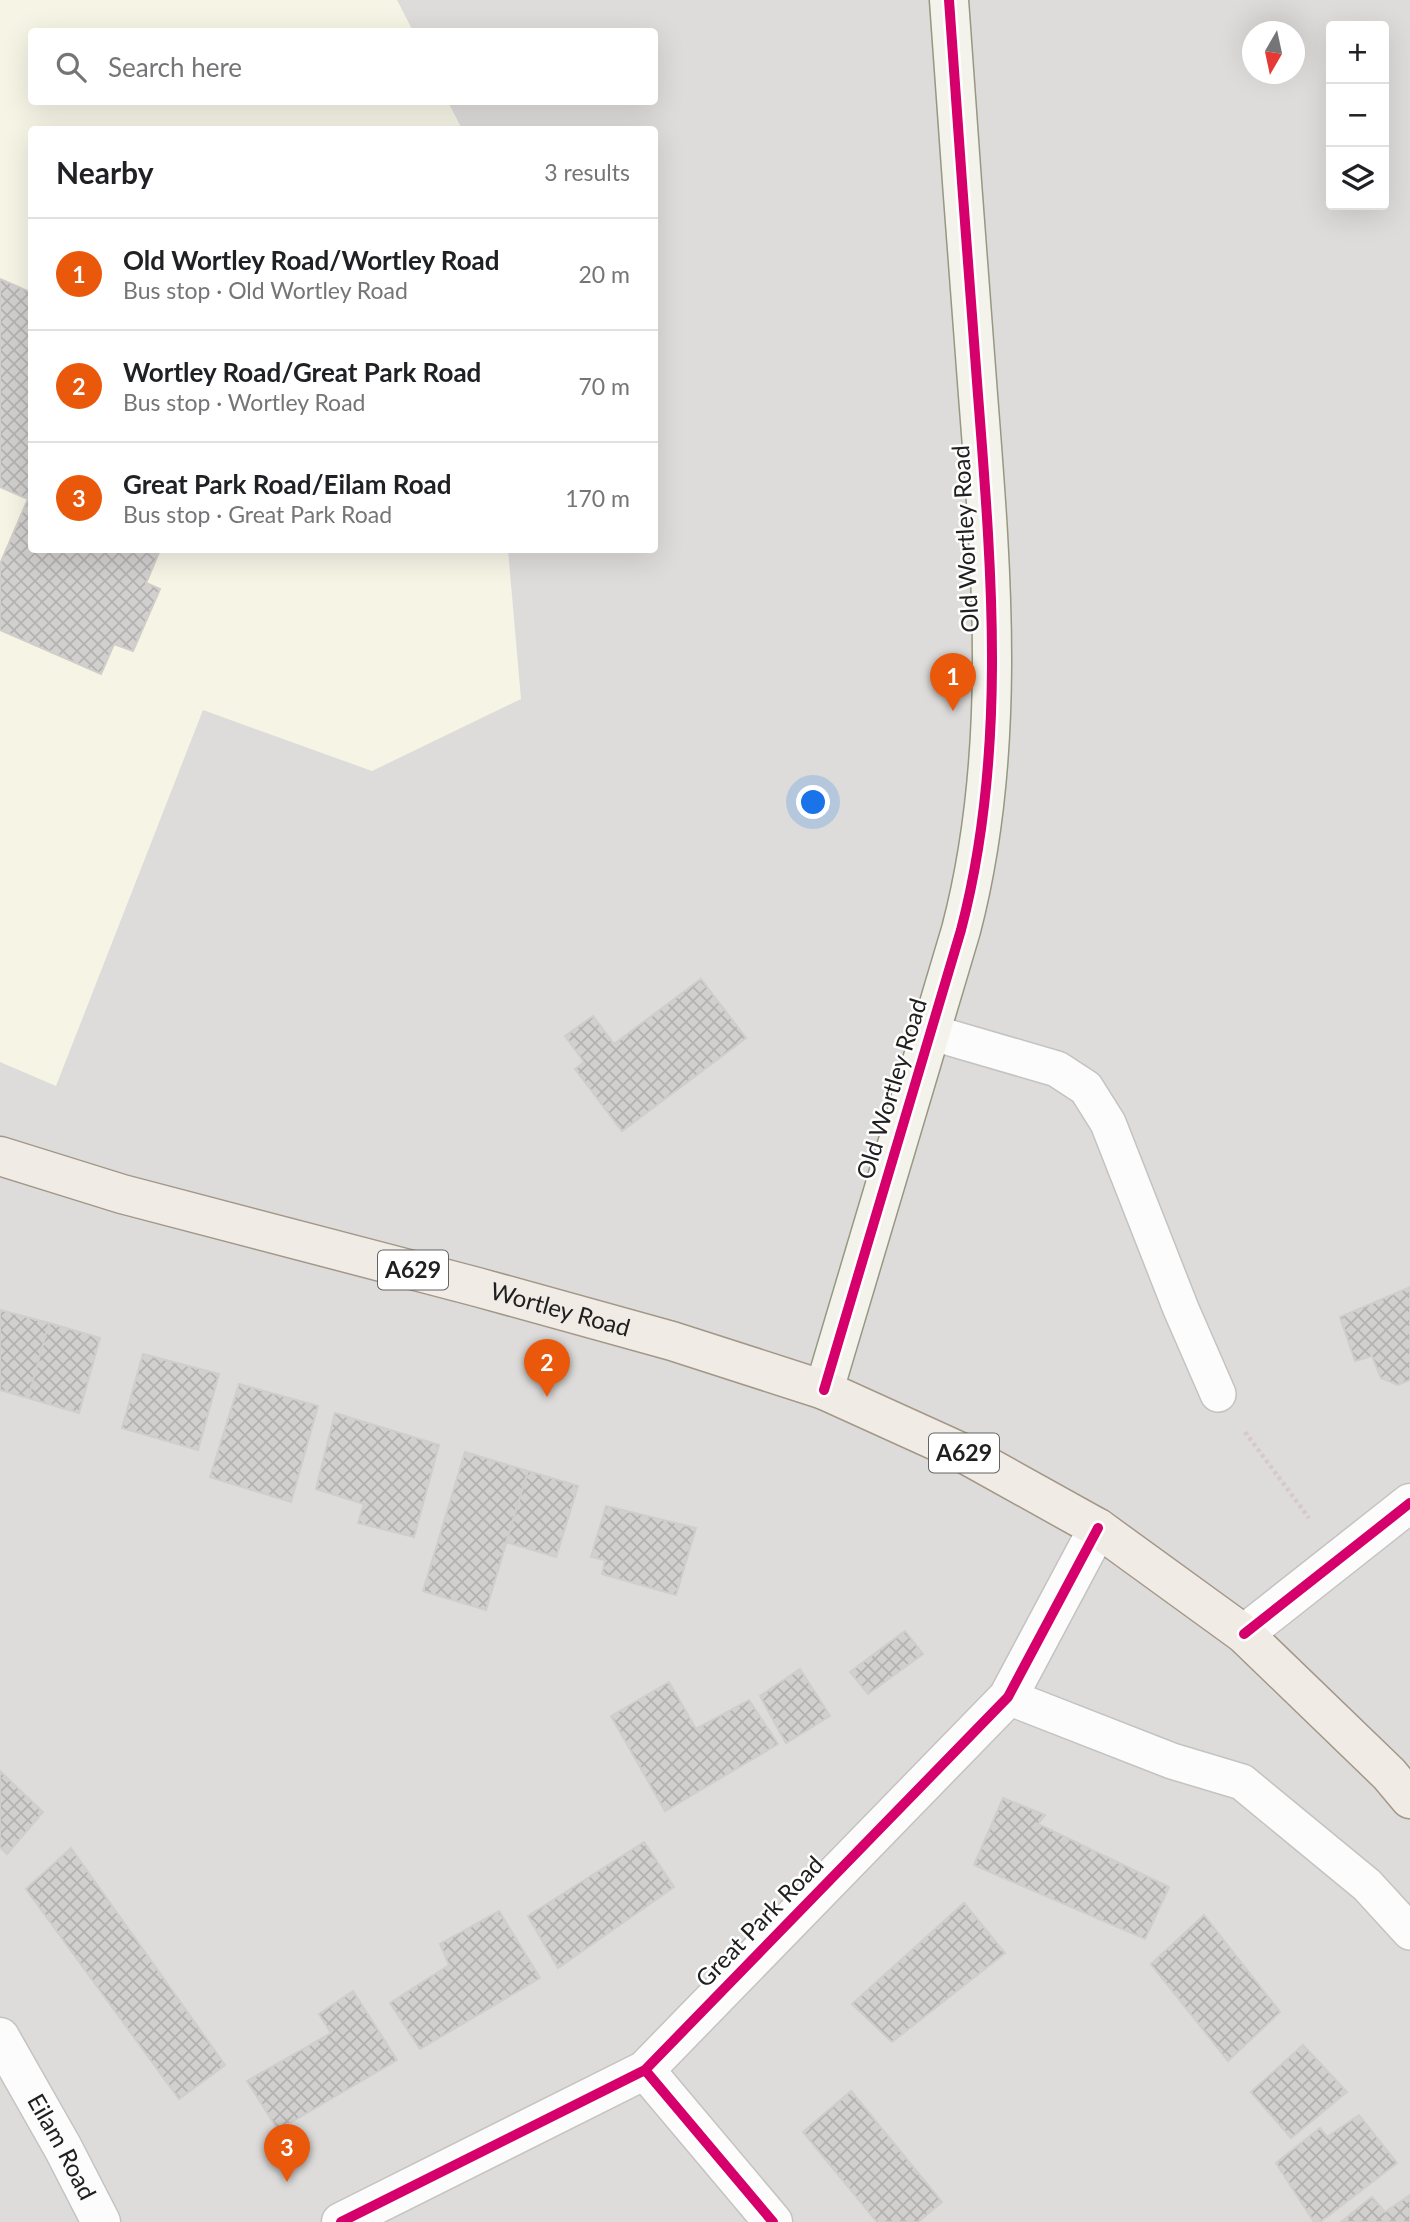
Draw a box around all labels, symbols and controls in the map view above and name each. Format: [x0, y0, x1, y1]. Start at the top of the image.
north arrow [1242, 21, 1305, 84]
map controls [1326, 21, 1389, 210]
button: + [1326, 21, 1389, 84]
search box [28, 28, 658, 105]
icon: search [52, 48, 90, 86]
text: Search here [108, 51, 242, 83]
button: − [1326, 84, 1389, 147]
button: layers [1326, 147, 1389, 210]
text: Nearby [56, 154, 154, 190]
text: 3 results [544, 158, 630, 186]
text: Old Wortley Road/Wortley Road [123, 244, 500, 276]
text: 1 [72, 260, 86, 288]
text: 20 m [579, 260, 630, 288]
text: Bus stop · Old Wortley Road [123, 276, 408, 304]
text: Wortley Road/Great Park Road [123, 356, 481, 388]
text: 2 [72, 372, 86, 400]
text: 70 m [579, 372, 630, 400]
text: Bus stop · Wortley Road [123, 388, 365, 416]
street label: Old Wortley Road [945, 445, 984, 633]
text: Great Park Road/Eilam Road [123, 468, 452, 500]
text: 3 [72, 484, 86, 512]
text: 170 m [565, 484, 630, 512]
text: Bus stop · Great Park Road [123, 500, 392, 528]
pin: 1 [930, 653, 976, 711]
your location [796, 785, 830, 819]
street label: Old Wortley Road [849, 995, 932, 1182]
road number: A629 [378, 1250, 448, 1289]
street label: Wortley Road [487, 1275, 634, 1342]
pin: 2 [524, 1339, 570, 1397]
road number: A629 [929, 1434, 999, 1472]
street label: Great Park Road [689, 1849, 829, 1993]
street label: Eilam Road [22, 2088, 103, 2204]
pin: 3 [264, 2124, 310, 2182]

